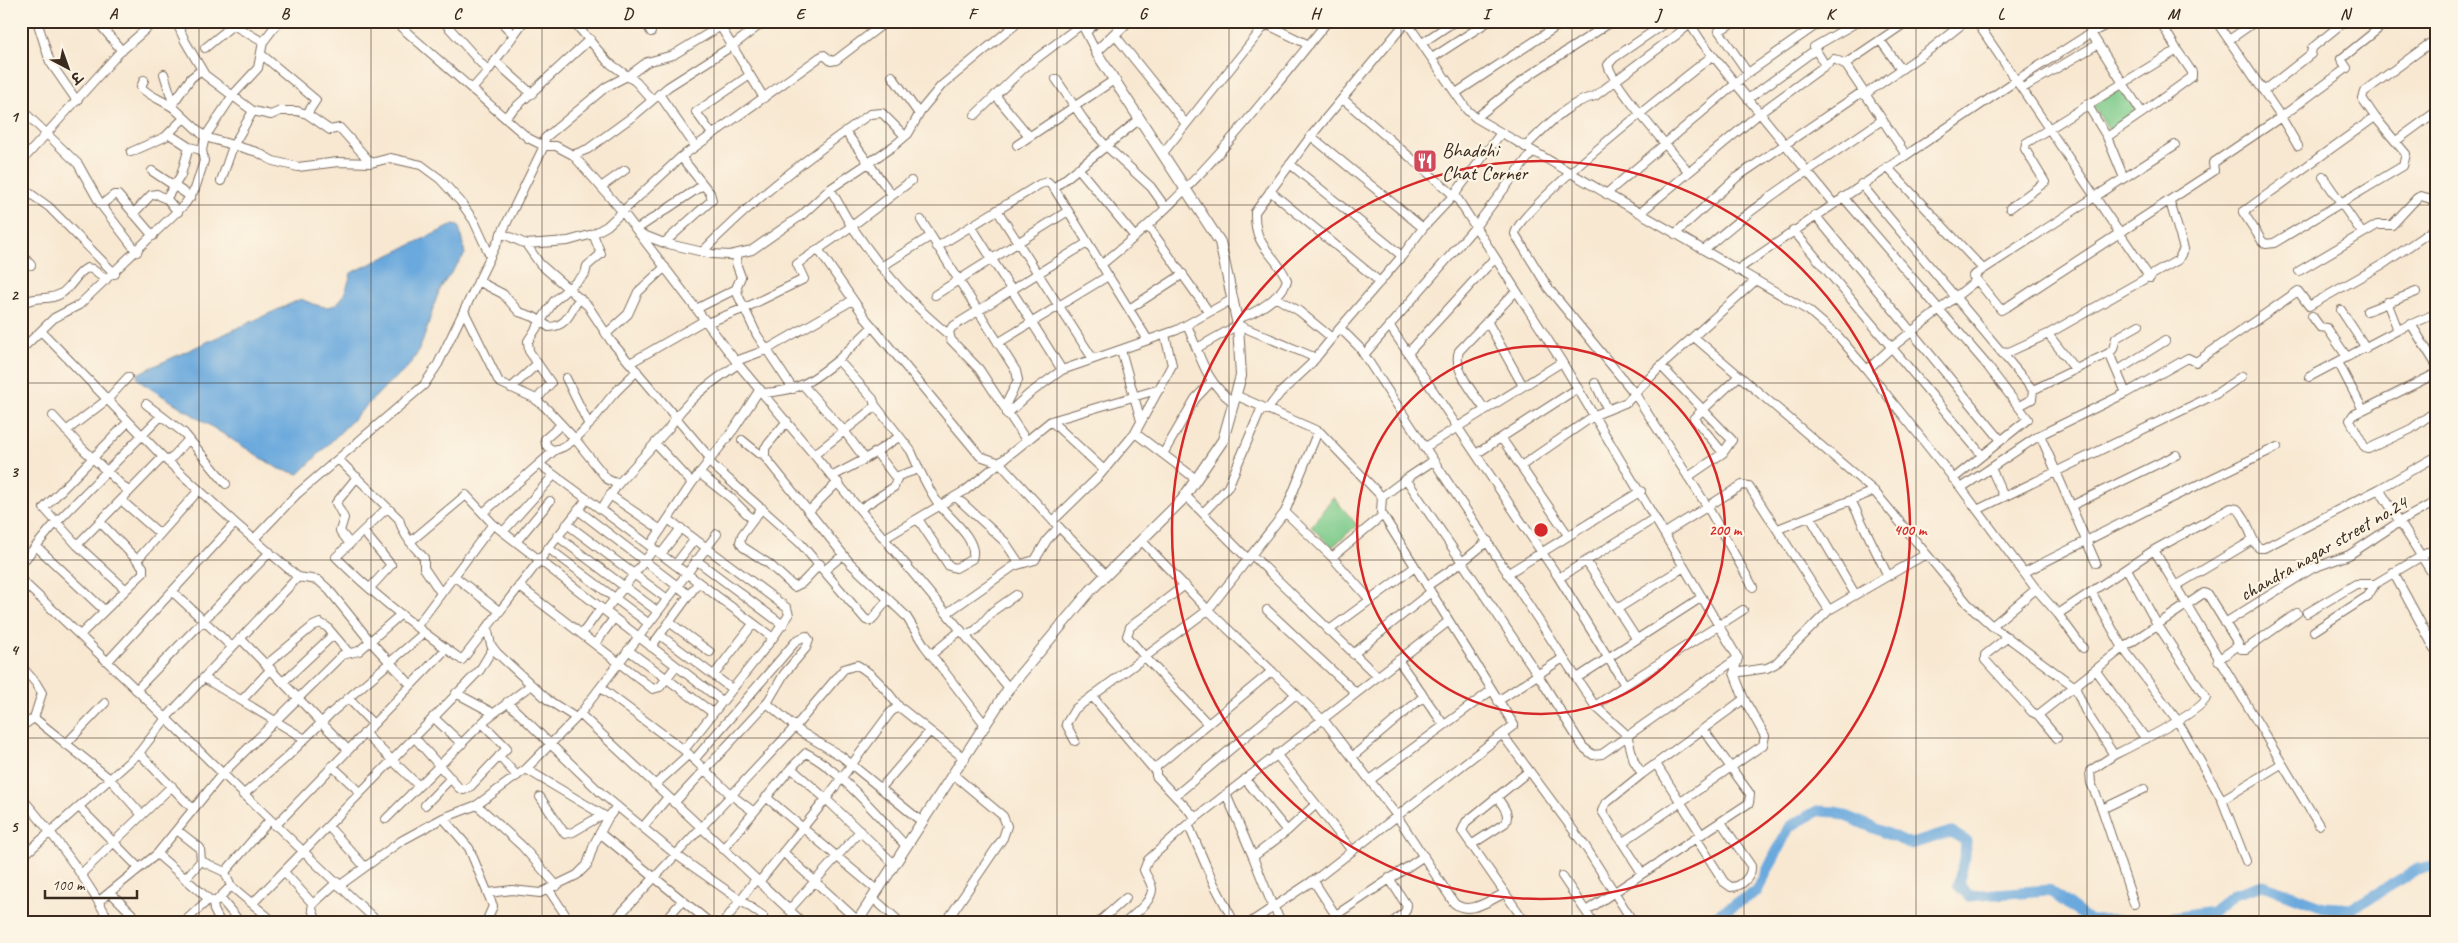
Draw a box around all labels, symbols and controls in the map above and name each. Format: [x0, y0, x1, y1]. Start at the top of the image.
text: A [109, 4, 119, 24]
text: B [281, 4, 291, 24]
text: C [453, 4, 463, 24]
text: D [623, 4, 634, 24]
text: E [796, 4, 807, 24]
text: F [968, 4, 979, 24]
text: G [1139, 4, 1149, 24]
text: H [1310, 4, 1322, 24]
text: I [1483, 4, 1493, 24]
text: J [1654, 4, 1663, 24]
text: K [1826, 4, 1838, 24]
text: L [1998, 4, 2006, 24]
text: M [2167, 4, 2181, 24]
text: N [2340, 4, 2353, 24]
north arrow [42, 42, 92, 92]
text: उ [66, 67, 87, 88]
text: 1 [10, 107, 19, 127]
place label: Bhadohi Chat Corner [1442, 138, 1529, 186]
restaurant icon: Bhadohi Chat Corner [1412, 148, 1438, 174]
text: 2 [10, 285, 19, 305]
text: 3 [10, 462, 19, 482]
street label: chandra nagar street no.24 [2235, 489, 2414, 607]
centre of rings [1532, 521, 1550, 539]
text: 200 m [1709, 521, 1743, 540]
text: 400 m [1894, 521, 1928, 540]
text: 4 [10, 640, 19, 660]
text: 5 [11, 817, 20, 837]
scale bar [45, 868, 138, 900]
text: 100 m [52, 876, 86, 895]

